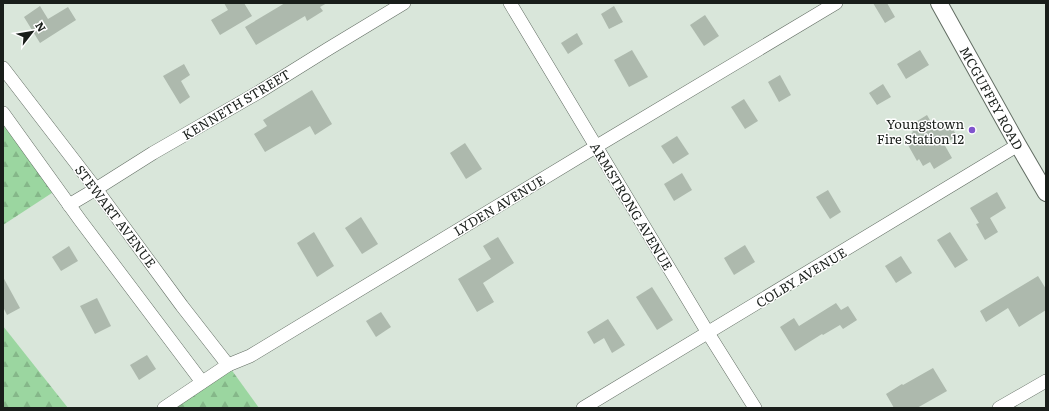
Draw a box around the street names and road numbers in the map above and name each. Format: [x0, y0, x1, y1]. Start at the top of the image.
street label: MCGUFFEY ROAD [956, 43, 1028, 153]
street label: KENNETH STREET [178, 64, 294, 144]
street label: ARMSTRONG AVENUE [586, 138, 678, 274]
street label: STEWART AVENUE [71, 161, 161, 271]
street label: LYDEN AVENUE [450, 170, 548, 240]
street label: COLBY AVENUE [752, 242, 850, 312]

